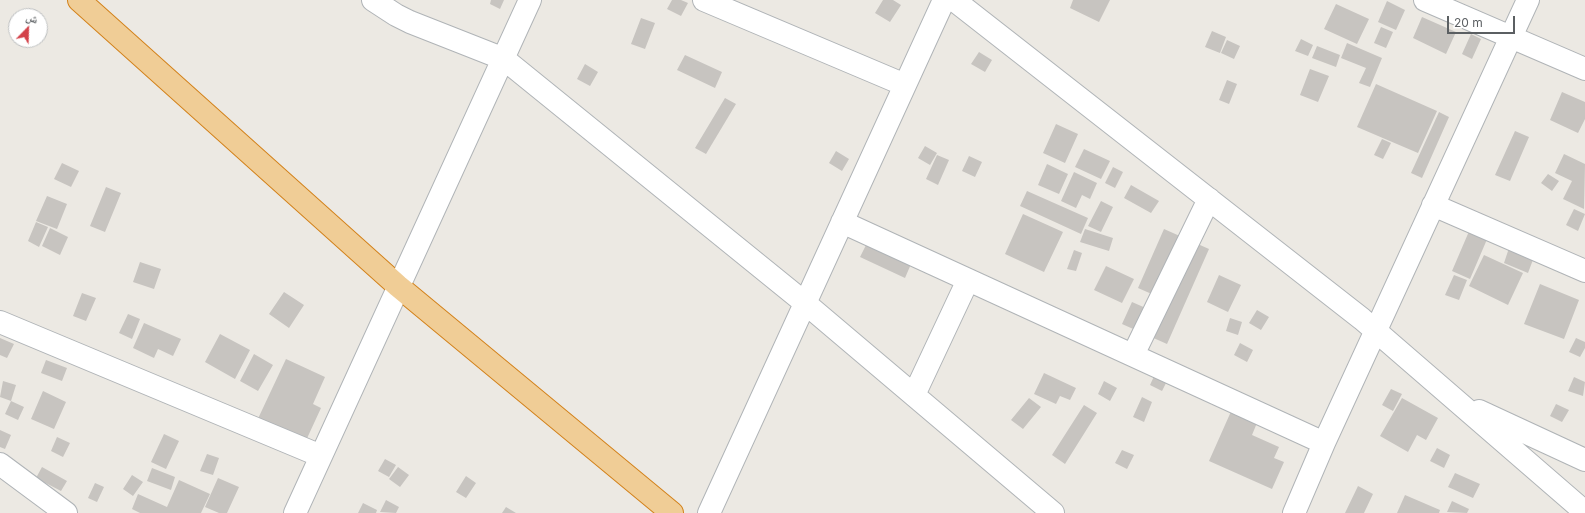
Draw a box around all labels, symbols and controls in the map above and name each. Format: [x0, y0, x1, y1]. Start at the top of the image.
north arrow [8, 8, 48, 48]
scale bar [1449, 8, 1517, 34]
text: ش [24, 9, 40, 27]
text: 20 m [1454, 15, 1483, 30]

